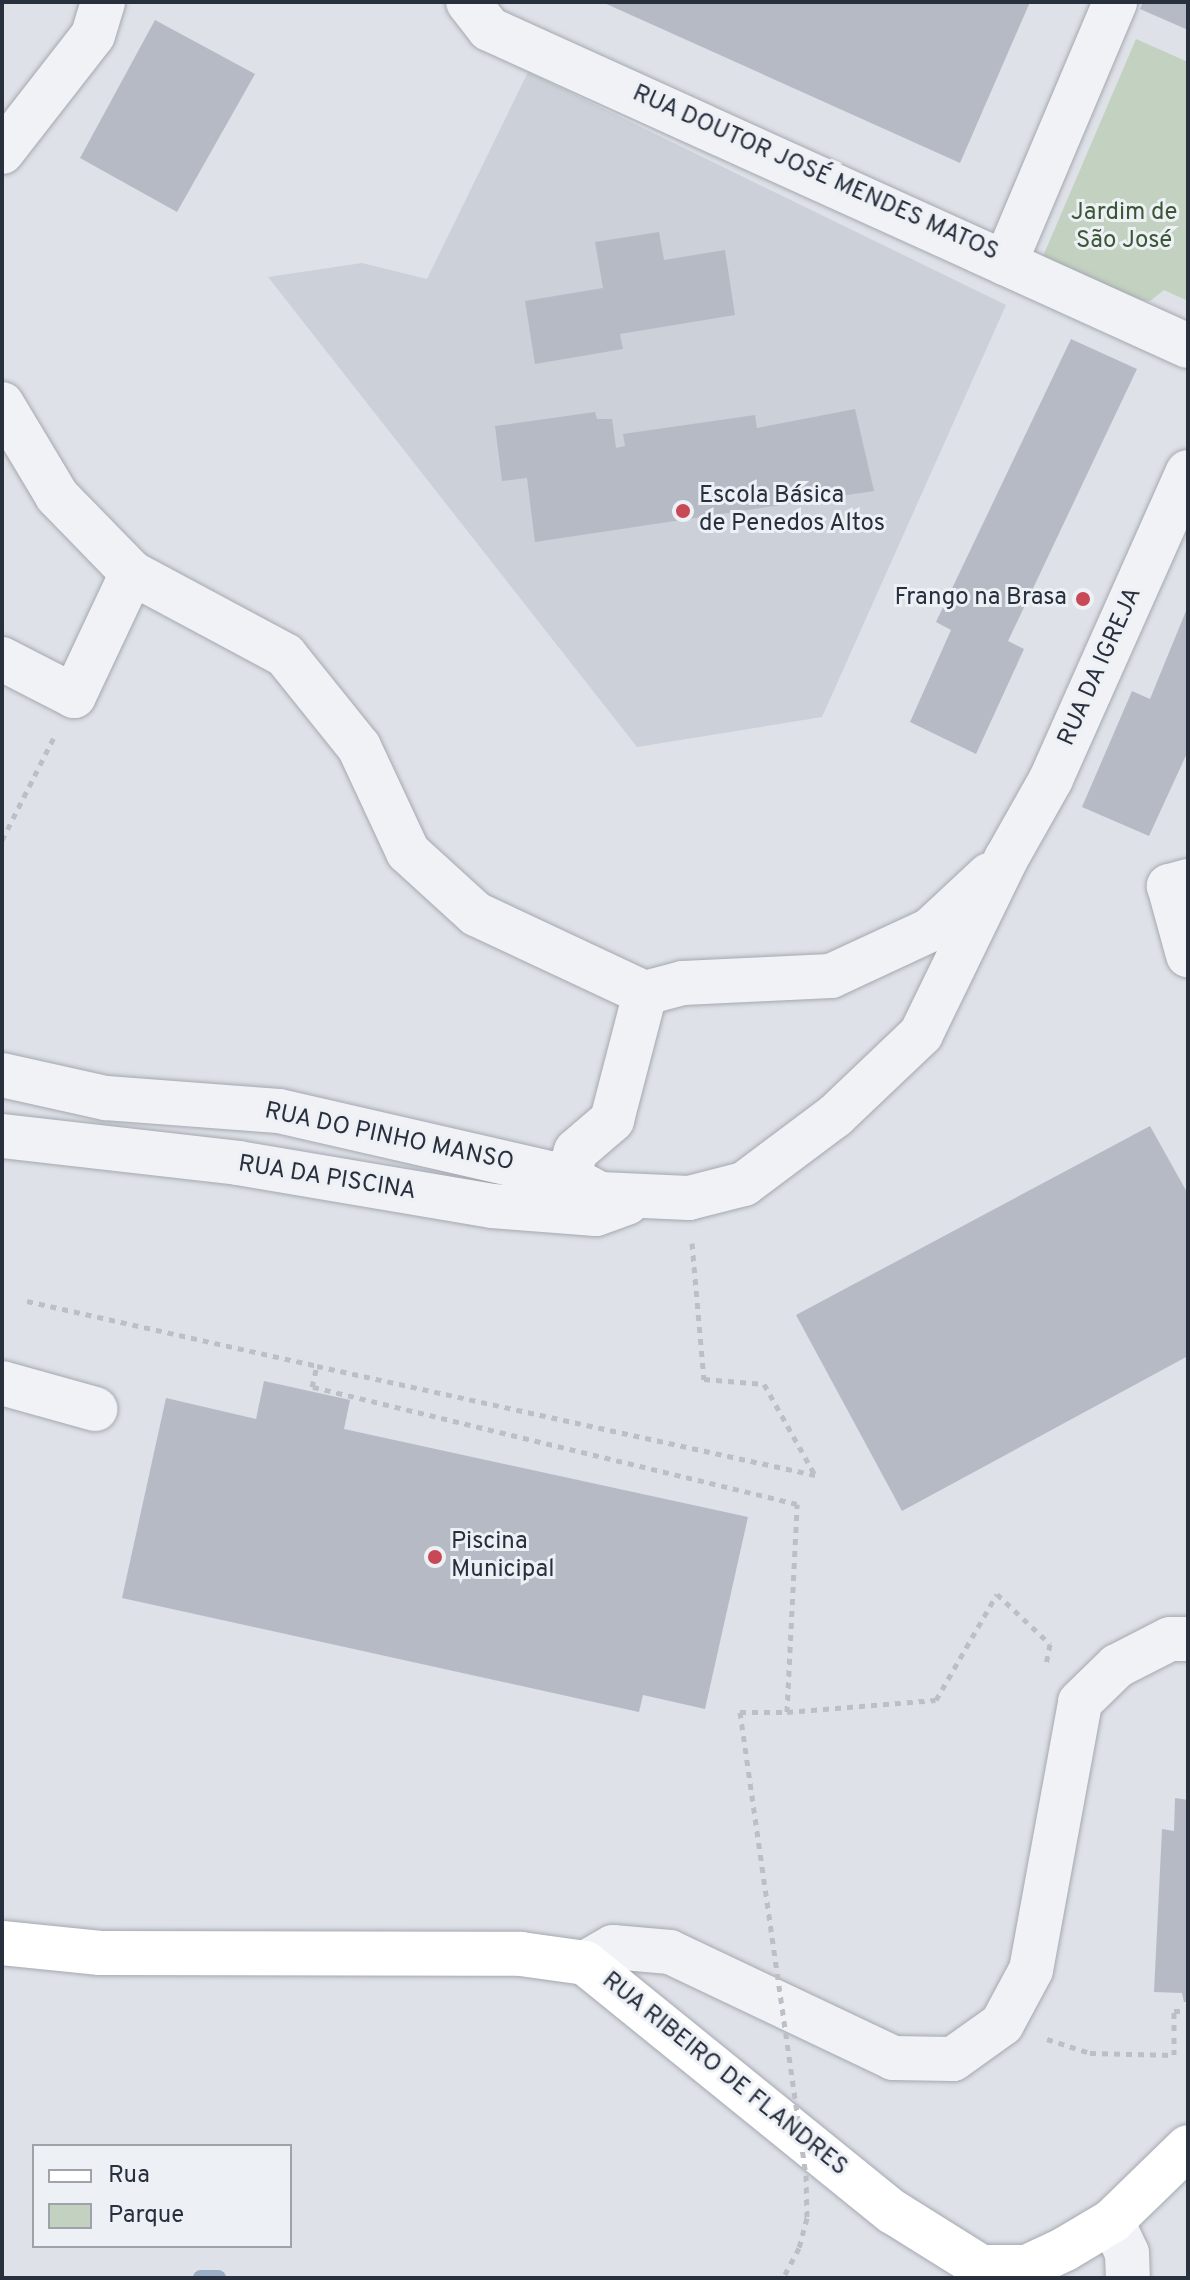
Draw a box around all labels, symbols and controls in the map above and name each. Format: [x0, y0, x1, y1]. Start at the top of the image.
street label: RUA DOUTOR JOSÉ MENDES MATOS [627, 80, 1003, 268]
park label: Jardim de São José [1071, 200, 1177, 256]
place label: Escola Básica de Penedos Altos [699, 483, 886, 539]
marker: Escola Básica de Penedos Altos [674, 502, 692, 520]
street label: RUA DA IGREJA [1053, 582, 1149, 752]
place label: Frango na Brasa [894, 585, 1067, 613]
marker: Frango na Brasa [1074, 590, 1092, 608]
street label: RUA DO PINHO MANSO [261, 1097, 517, 1179]
street label: RUA DA PISCINA [235, 1151, 419, 1207]
place label: Piscina Municipal [451, 1529, 554, 1585]
marker: Piscina Municipal [426, 1548, 444, 1566]
street label: RUA RIBEIRO DE FLANDRES [595, 1967, 853, 2183]
legend [32, 2144, 292, 2248]
text: Rua [108, 2161, 150, 2191]
text: Parque [108, 2201, 184, 2231]

